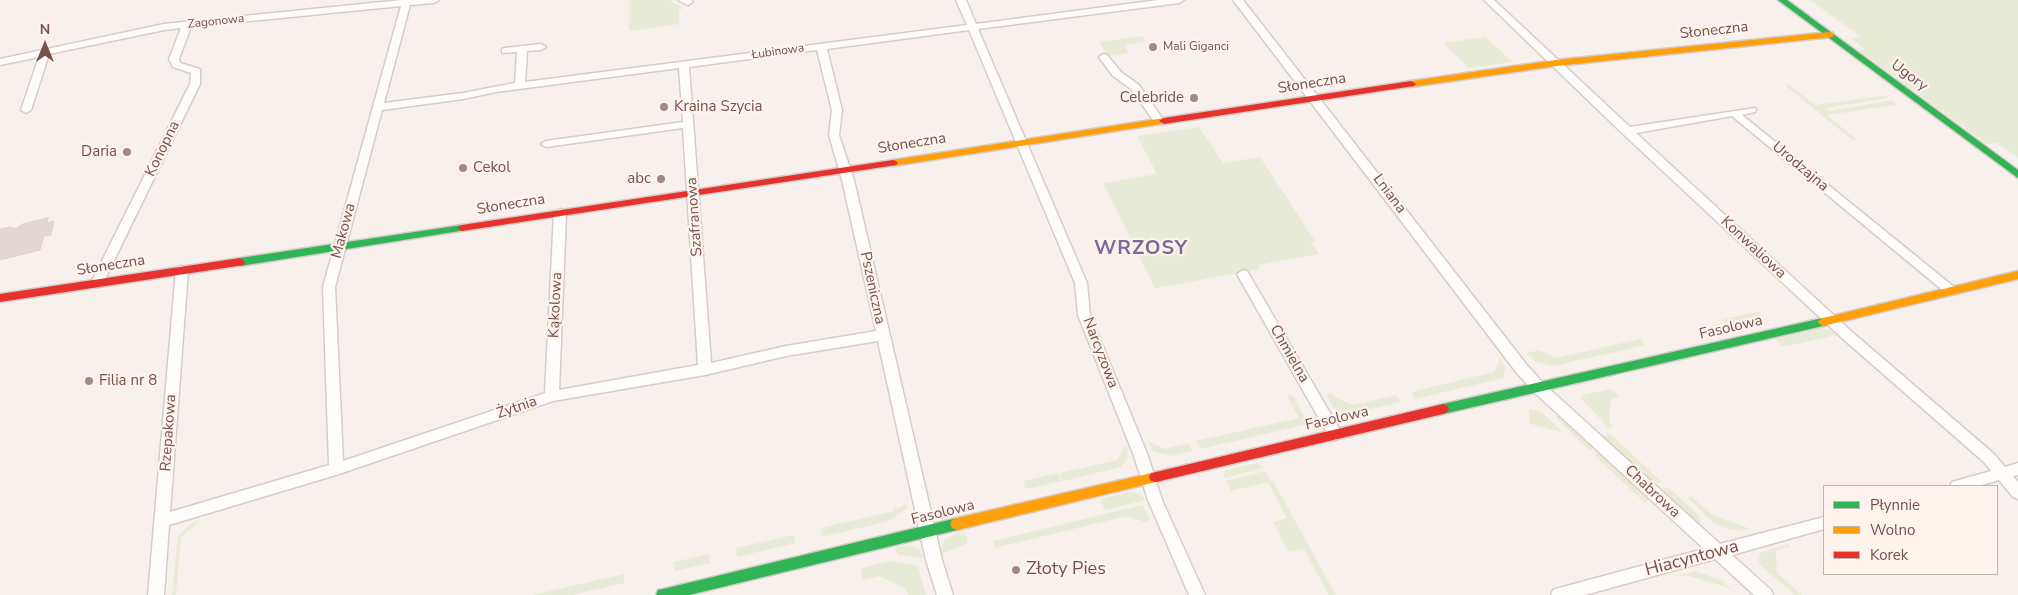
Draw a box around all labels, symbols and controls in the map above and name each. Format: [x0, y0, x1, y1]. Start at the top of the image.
street label: Zagonowa [187, 12, 245, 32]
street label: Słoneczna [1679, 18, 1749, 44]
north arrow [20, 20, 70, 70]
text: N [40, 20, 50, 39]
place label: Mali Giganci [1163, 40, 1229, 54]
street label: Łubinowa [751, 41, 805, 63]
marker: Mali Giganci [1147, 41, 1159, 53]
street label: Ugory [1887, 56, 1931, 96]
street label: Słoneczna [1277, 70, 1347, 98]
place label: Celebride [1120, 89, 1184, 107]
marker: Celebride [1188, 92, 1200, 104]
place label: Kraina Szycia [674, 98, 762, 116]
marker: Kraina Szycia [658, 101, 670, 113]
street label: Konopna [142, 118, 184, 180]
street label: Słoneczna [877, 130, 947, 158]
street label: Urodzajna [1768, 138, 1832, 196]
place label: Daria [81, 143, 117, 161]
marker: Daria [121, 146, 133, 158]
place label: Cekol [473, 159, 511, 177]
marker: Cekol [457, 162, 469, 174]
place label: abc [627, 170, 651, 188]
street label: Lniana [1368, 171, 1410, 217]
marker: abc [655, 173, 667, 185]
street label: Szafranowa [683, 177, 707, 257]
street label: Słoneczna [476, 191, 546, 219]
street label: Makowa [328, 201, 360, 261]
street label: Konwaliowa [1717, 213, 1789, 283]
district label: WRZOSY [1093, 237, 1189, 261]
street label: Pszeniczna [856, 250, 888, 326]
street label: Słoneczna [76, 252, 146, 280]
street label: Kąkolowa [545, 272, 567, 338]
street label: Fasolowa [1698, 312, 1764, 344]
street label: Narcyzowa [1078, 315, 1122, 391]
street label: Chmielna [1265, 322, 1313, 386]
place label: Filia nr 8 [99, 372, 157, 390]
marker: Filia nr 8 [83, 375, 95, 387]
street label: Żytnia [494, 393, 540, 423]
street label: Rzepakowa [157, 394, 181, 472]
street label: Fasolowa [1304, 403, 1370, 435]
street label: Chabrowa [1621, 462, 1683, 522]
legend [1823, 485, 1998, 575]
text: Płynnie [1870, 495, 1920, 515]
street label: Fasolowa [910, 496, 976, 530]
text: Wolno [1870, 520, 1915, 540]
street label: Hiacyntowa [1643, 536, 1741, 582]
text: Korek [1870, 545, 1908, 565]
place label: Złoty Pies [1026, 559, 1106, 581]
marker: Złoty Pies [1010, 564, 1022, 576]

